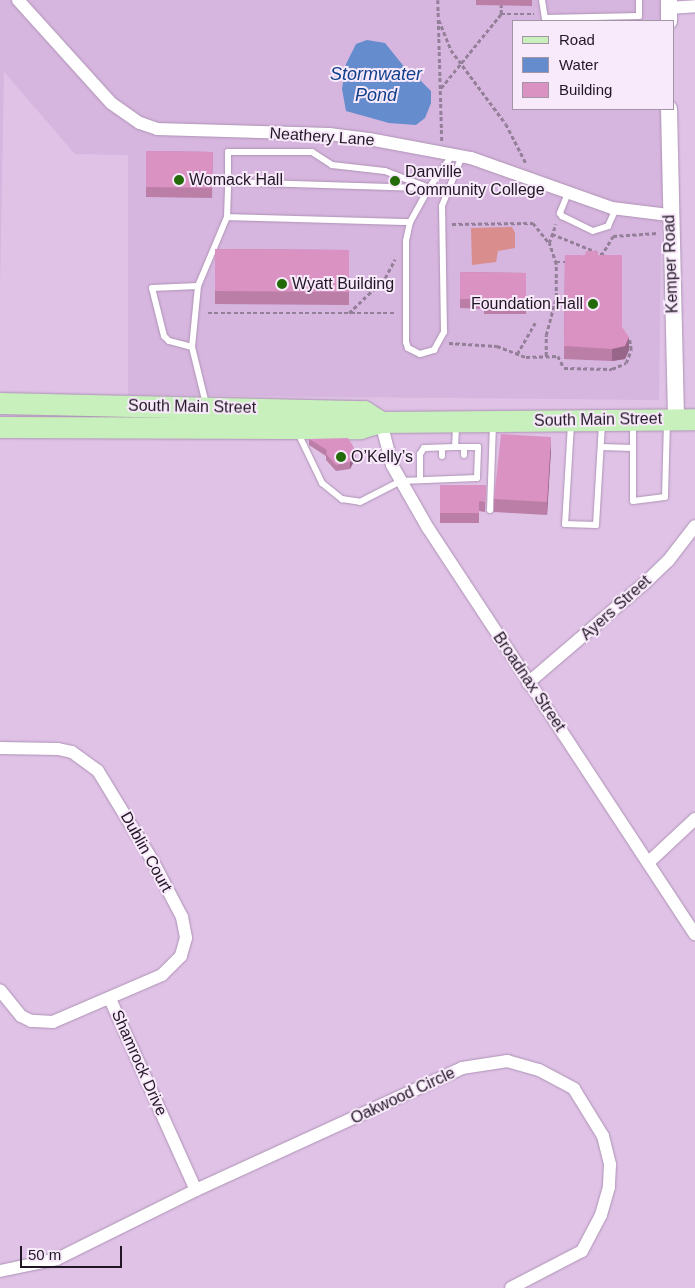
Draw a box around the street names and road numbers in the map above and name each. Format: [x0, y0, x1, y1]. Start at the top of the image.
street label: Neathery Lane [269, 124, 375, 150]
street label: Kemper Road [660, 214, 682, 314]
street label: South Main Street [128, 396, 256, 418]
street label: South Main Street [534, 409, 662, 431]
street label: Ayers Street [577, 572, 655, 644]
street label: Broadnax Street [489, 629, 569, 735]
street label: Dublin Court [116, 808, 176, 896]
street label: Shamrock Drive [107, 1007, 171, 1119]
street label: Oakwood Circle [348, 1063, 458, 1129]

